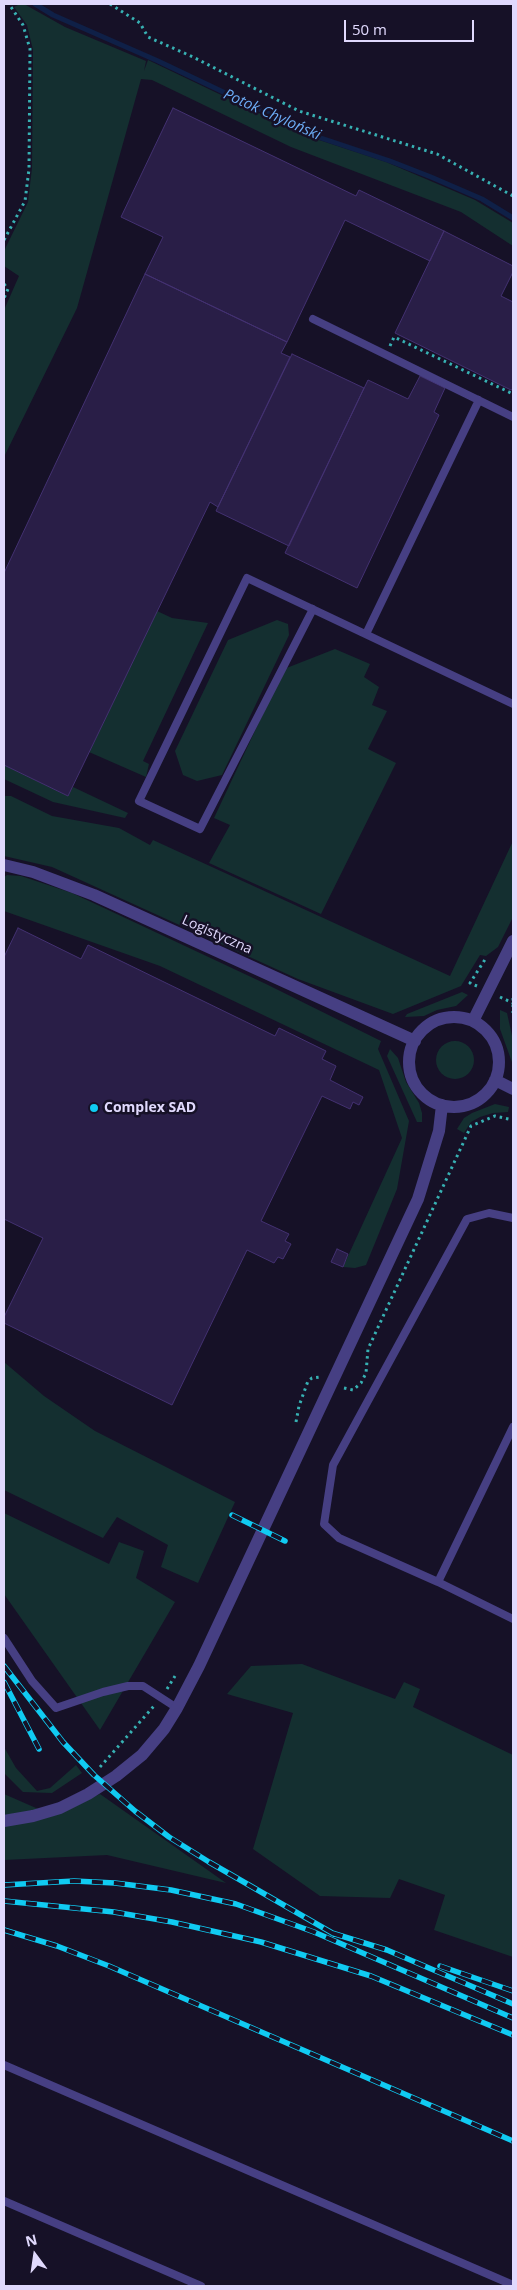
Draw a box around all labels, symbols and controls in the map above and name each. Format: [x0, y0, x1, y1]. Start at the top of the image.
scale bar [347, 10, 477, 42]
text: 50 m [352, 19, 387, 39]
water label: Potok Chyloński [221, 86, 323, 144]
street label: Logistyczna [179, 912, 255, 958]
place label: Complex SAD [104, 1100, 196, 1116]
marker: Complex SAD [88, 1102, 100, 1114]
text: N [23, 2229, 39, 2251]
north arrow [10, 2230, 60, 2280]

